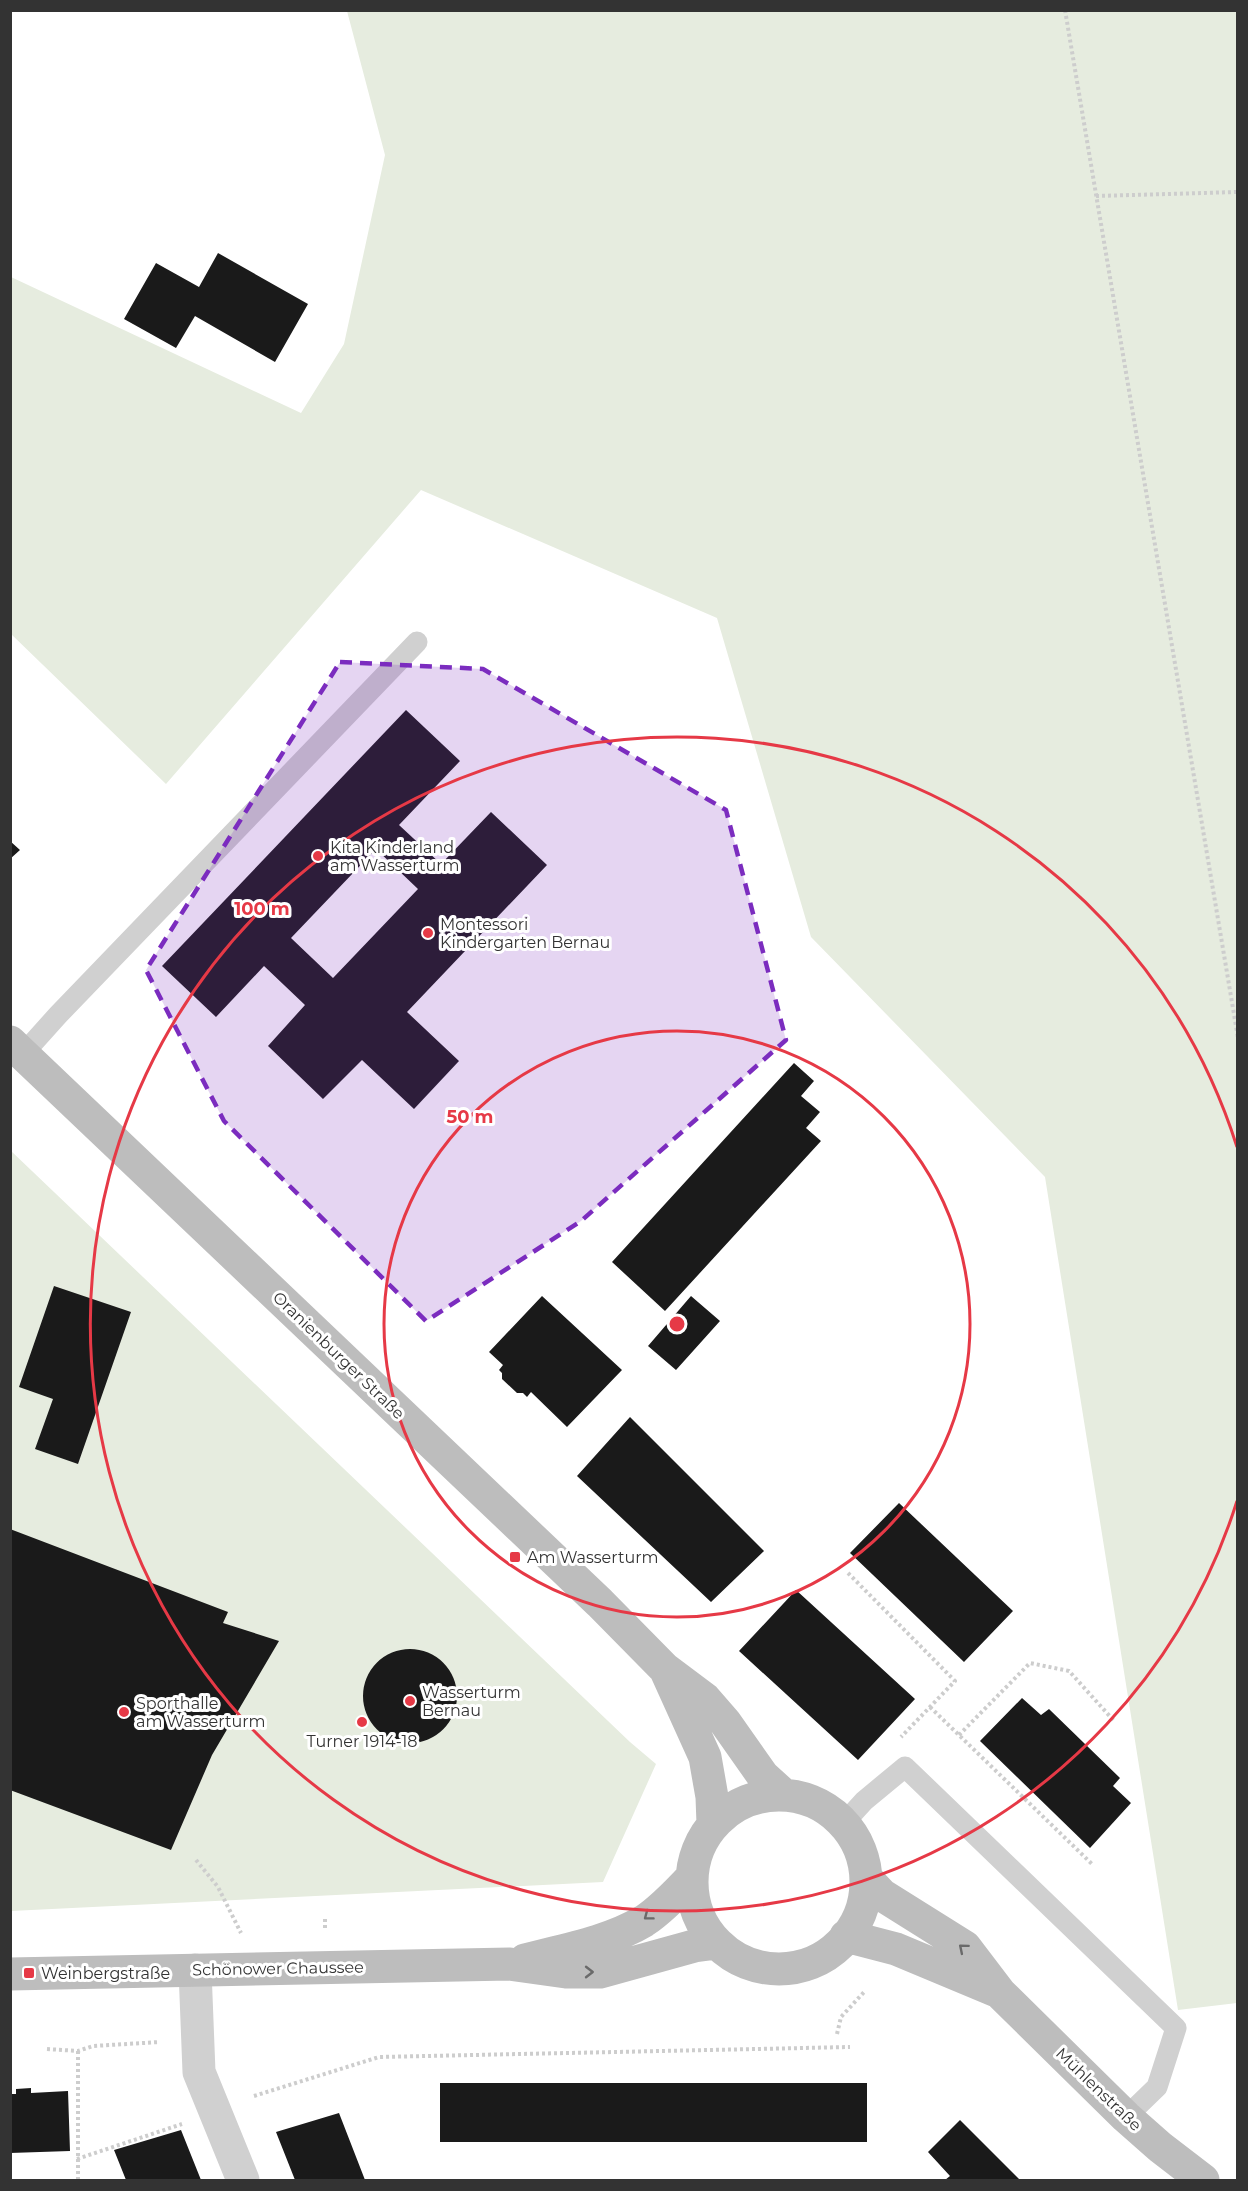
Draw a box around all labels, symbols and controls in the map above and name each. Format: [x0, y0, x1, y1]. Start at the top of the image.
place label: Kita Kinderland am Wasserturm [330, 838, 459, 875]
marker: Kita Kinderland am Wasserturm [311, 849, 325, 863]
text: 100 m [234, 898, 290, 920]
place label: Montessori Kindergarten Bernau [440, 915, 610, 952]
marker: Montessori Kindergarten Bernau [421, 926, 435, 940]
text: 50 m [447, 1106, 493, 1128]
street label: Oranienburger Straße [269, 1288, 408, 1423]
centre of rings [667, 1314, 687, 1334]
place label: Am Wasserturm [527, 1548, 658, 1567]
marker: Am Wasserturm [508, 1550, 522, 1564]
place label: Wasserturm Bernau [422, 1683, 521, 1720]
place label: Sporthalle am Wasserturm [136, 1694, 265, 1731]
marker: Wasserturm Bernau [403, 1694, 417, 1708]
marker: Sporthalle am Wasserturm [117, 1705, 131, 1719]
marker: Turner 1914-18 [355, 1715, 369, 1729]
place label: Turner 1914-18 [307, 1732, 417, 1751]
one-way arrow [644, 1909, 655, 1920]
one-way arrow [959, 1944, 970, 1955]
street label: Schönower Chaussee [192, 1958, 364, 1979]
place label: Weinbergstraße [41, 1964, 170, 1983]
marker: Weinbergstraße [22, 1966, 36, 1980]
one-way arrow [584, 1966, 593, 1978]
street label: Mühlenstraße [1052, 2044, 1145, 2135]

